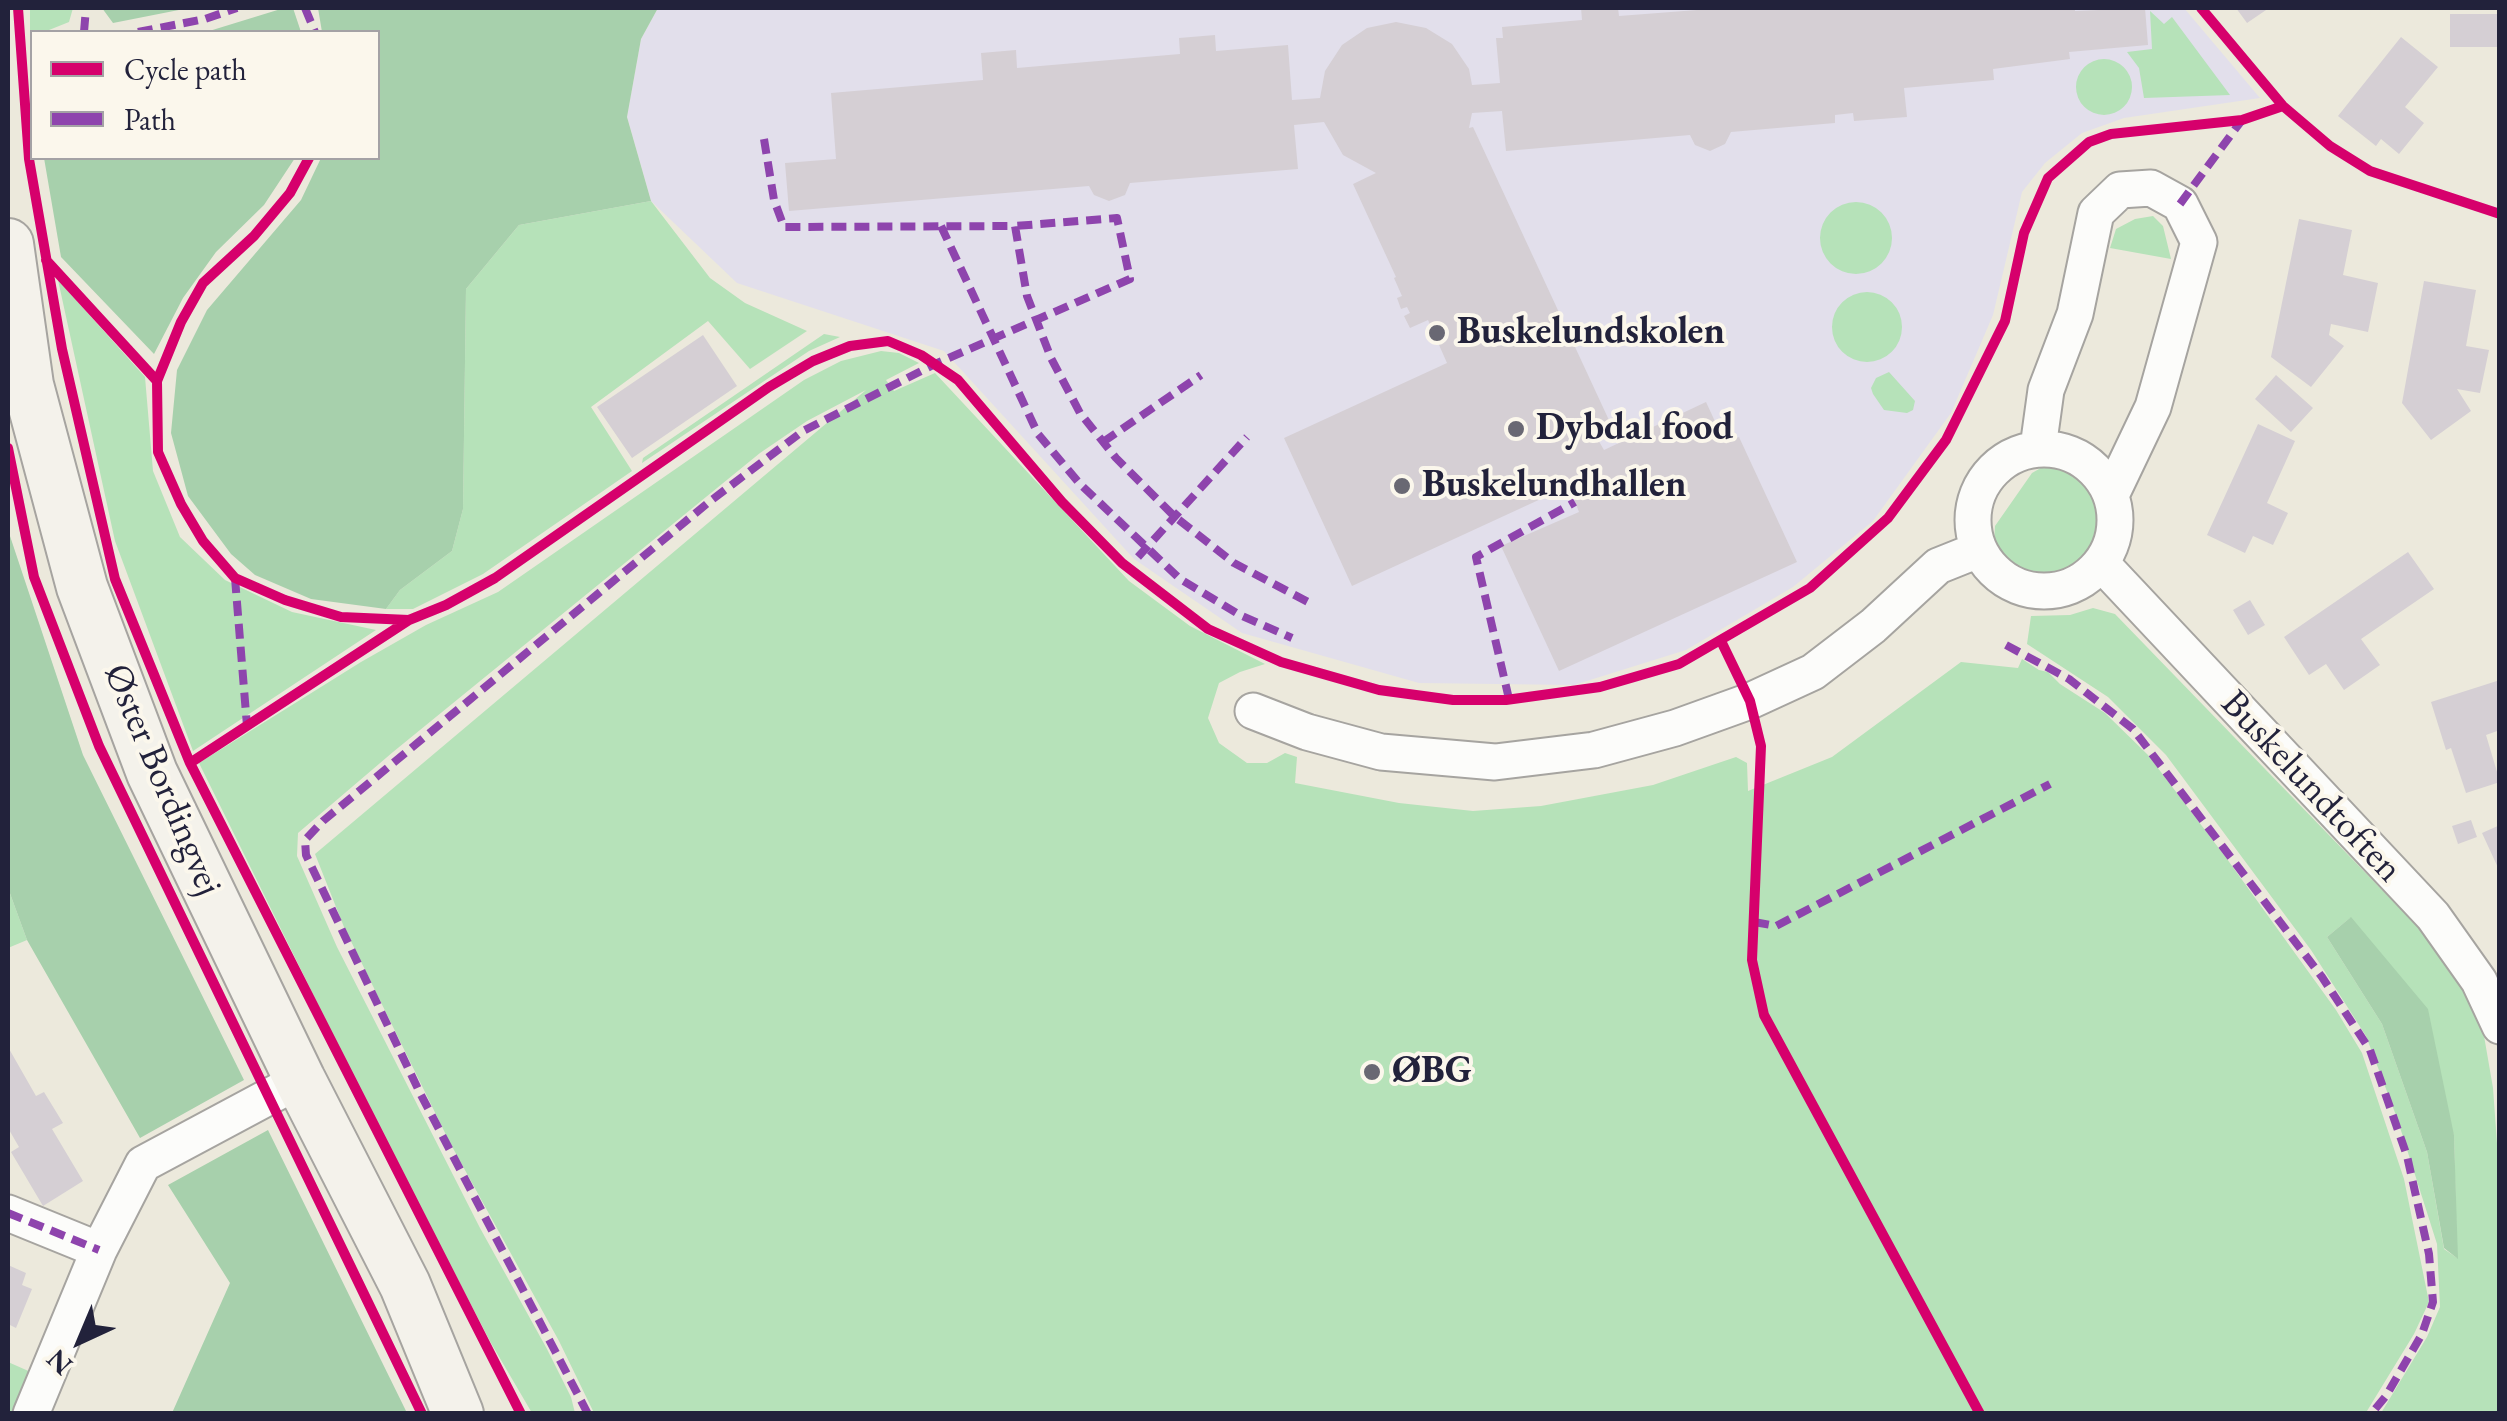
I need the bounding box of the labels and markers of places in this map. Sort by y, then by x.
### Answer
place label: Buskelundskolen [1457,310,1725,356]
marker: Buskelundskolen [1426,322,1448,344]
place label: Dybdal food [1536,406,1733,452]
marker: Dybdal food [1505,418,1527,440]
place label: Buskelundhallen [1422,463,1686,509]
marker: Buskelundhallen [1391,475,1413,497]
place label: ØBG [1392,1049,1472,1095]
marker: ØBG [1361,1061,1383,1083]

